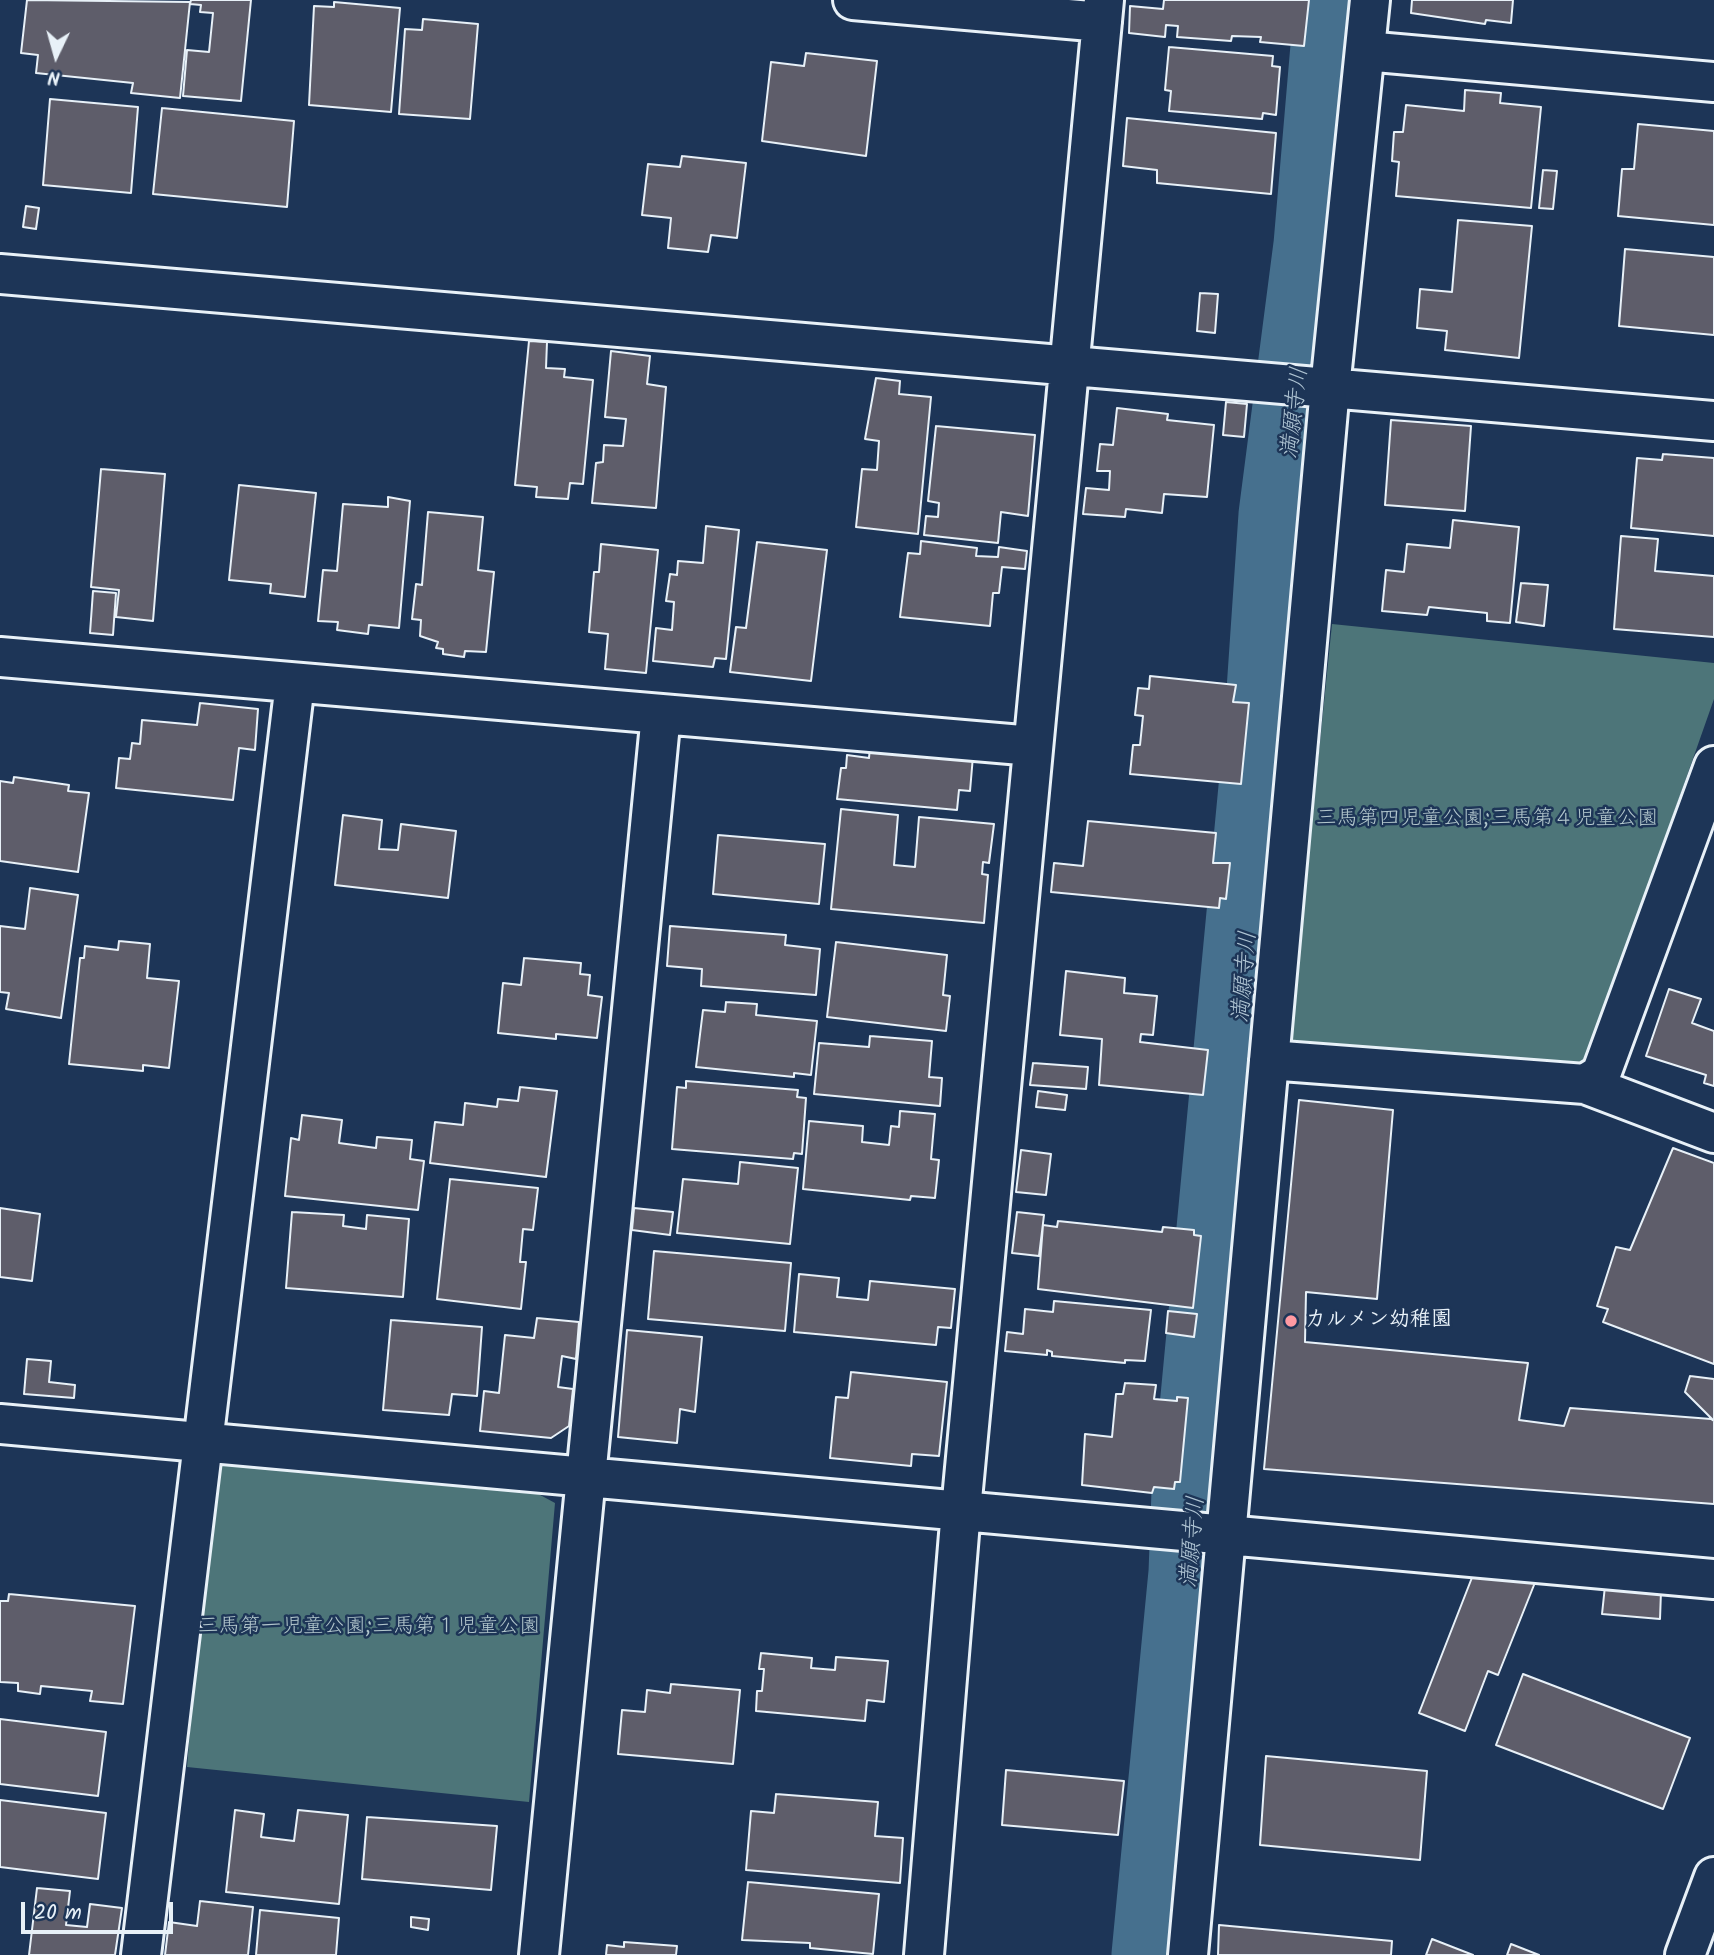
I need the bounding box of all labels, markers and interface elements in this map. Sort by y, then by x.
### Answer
north arrow [21,21,91,91]
text: N [47,61,61,92]
water label: 満願寺川 [1278,366,1316,460]
park label: 三馬第四児童公園;三馬第４児童公園 [1316,807,1658,833]
water label: 満願寺川 [1229,930,1265,1024]
place label: カルメン幼稚園 [1305,1308,1452,1334]
marker: カルメン幼稚園 [1283,1313,1299,1329]
water label: 満願寺川 [1177,1495,1213,1589]
park label: 三馬第一児童公園;三馬第１児童公園 [198,1615,540,1641]
scale bar [24,1888,177,1932]
text: 20 m [34,1897,82,1930]

